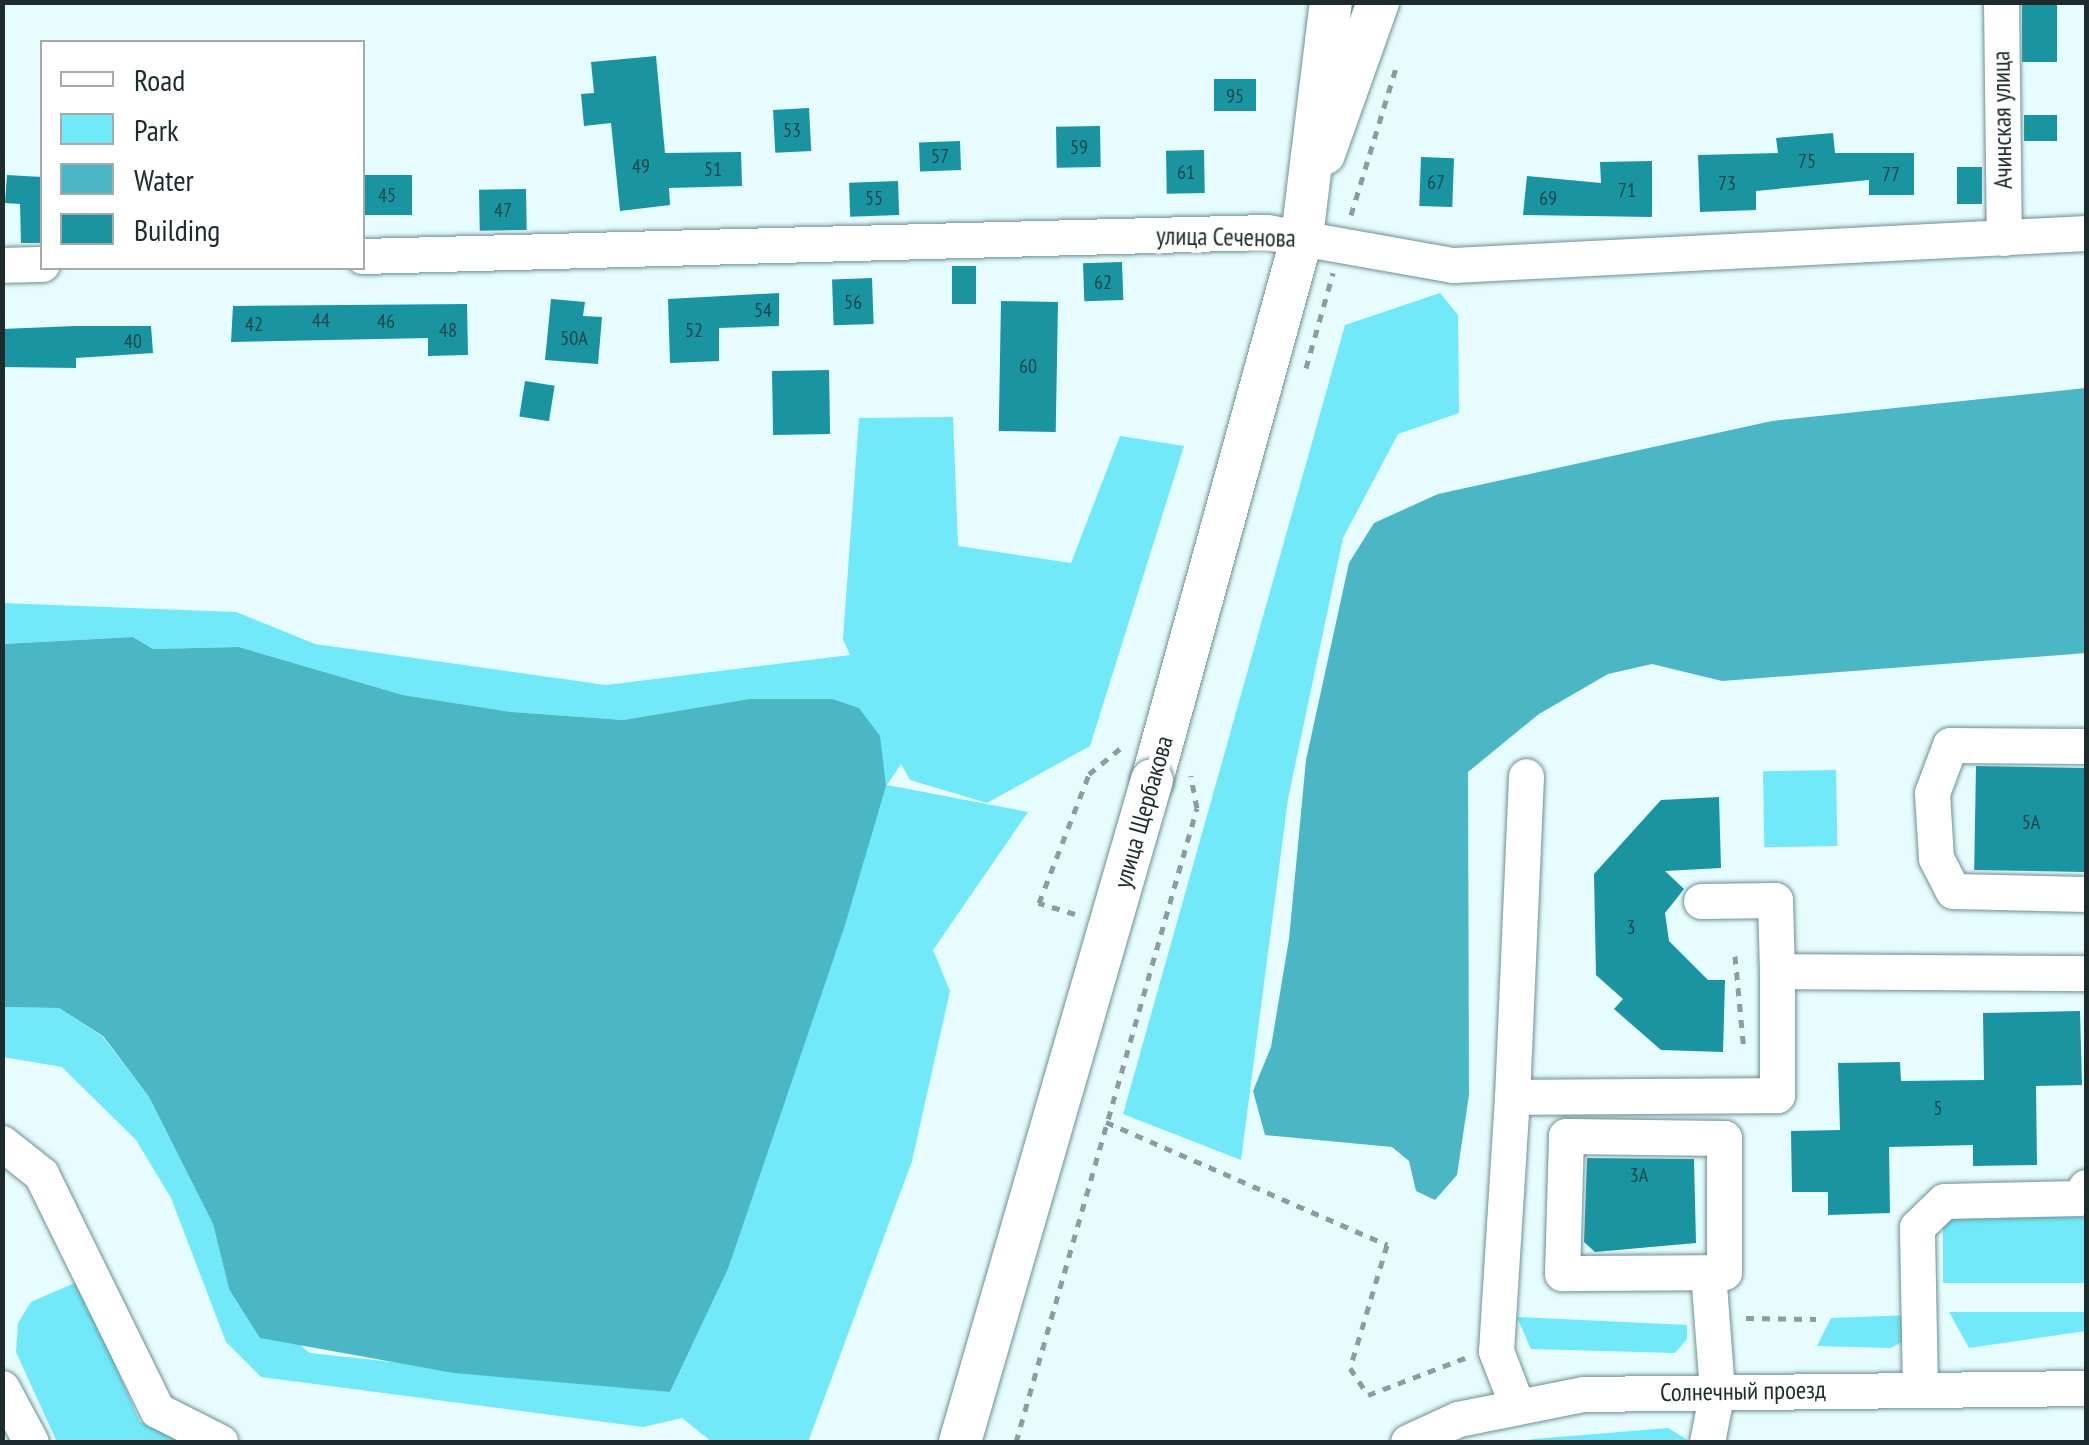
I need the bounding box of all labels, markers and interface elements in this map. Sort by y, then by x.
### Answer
legend [40,40,365,270]
street label: Ачинская улица [1986,51,2018,189]
text: Road [134,60,185,99]
house number: 95 [1226,84,1244,108]
text: Park [134,110,179,149]
house number: 53 [783,118,801,142]
house number: 59 [1070,135,1088,159]
house number: 57 [931,144,949,168]
house number: 75 [1798,149,1816,173]
house number: 49 [632,154,650,178]
house number: 51 [704,157,722,181]
text: Water [134,160,194,199]
house number: 61 [1177,160,1195,184]
house number: 77 [1882,162,1900,186]
house number: 67 [1427,170,1445,194]
house number: 73 [1718,171,1736,195]
house number: 71 [1618,178,1636,202]
house number: 45 [378,183,396,207]
house number: 55 [865,186,883,210]
house number: 69 [1539,186,1557,210]
house number: 47 [494,198,512,222]
text: Building [134,210,220,249]
street label: улица Сеченова [1156,221,1296,253]
house number: 62 [1094,270,1112,294]
house number: 56 [844,290,862,314]
house number: 54 [754,298,772,322]
house number: 44 [312,308,330,332]
house number: 46 [377,309,395,333]
house number: 42 [245,312,263,336]
house number: 48 [439,318,457,342]
house number: 52 [685,318,703,342]
house number: 50А [560,326,588,350]
house number: 40 [124,329,142,353]
house number: 60 [1019,354,1037,378]
street label: улица Щербакова [1107,732,1179,892]
house number: 5А [2022,810,2040,834]
house number: 3 [1627,915,1635,939]
house number: 5 [1934,1096,1942,1120]
house number: 3А [1630,1163,1648,1187]
street label: Солнечный проезд [1660,1375,1826,1407]

